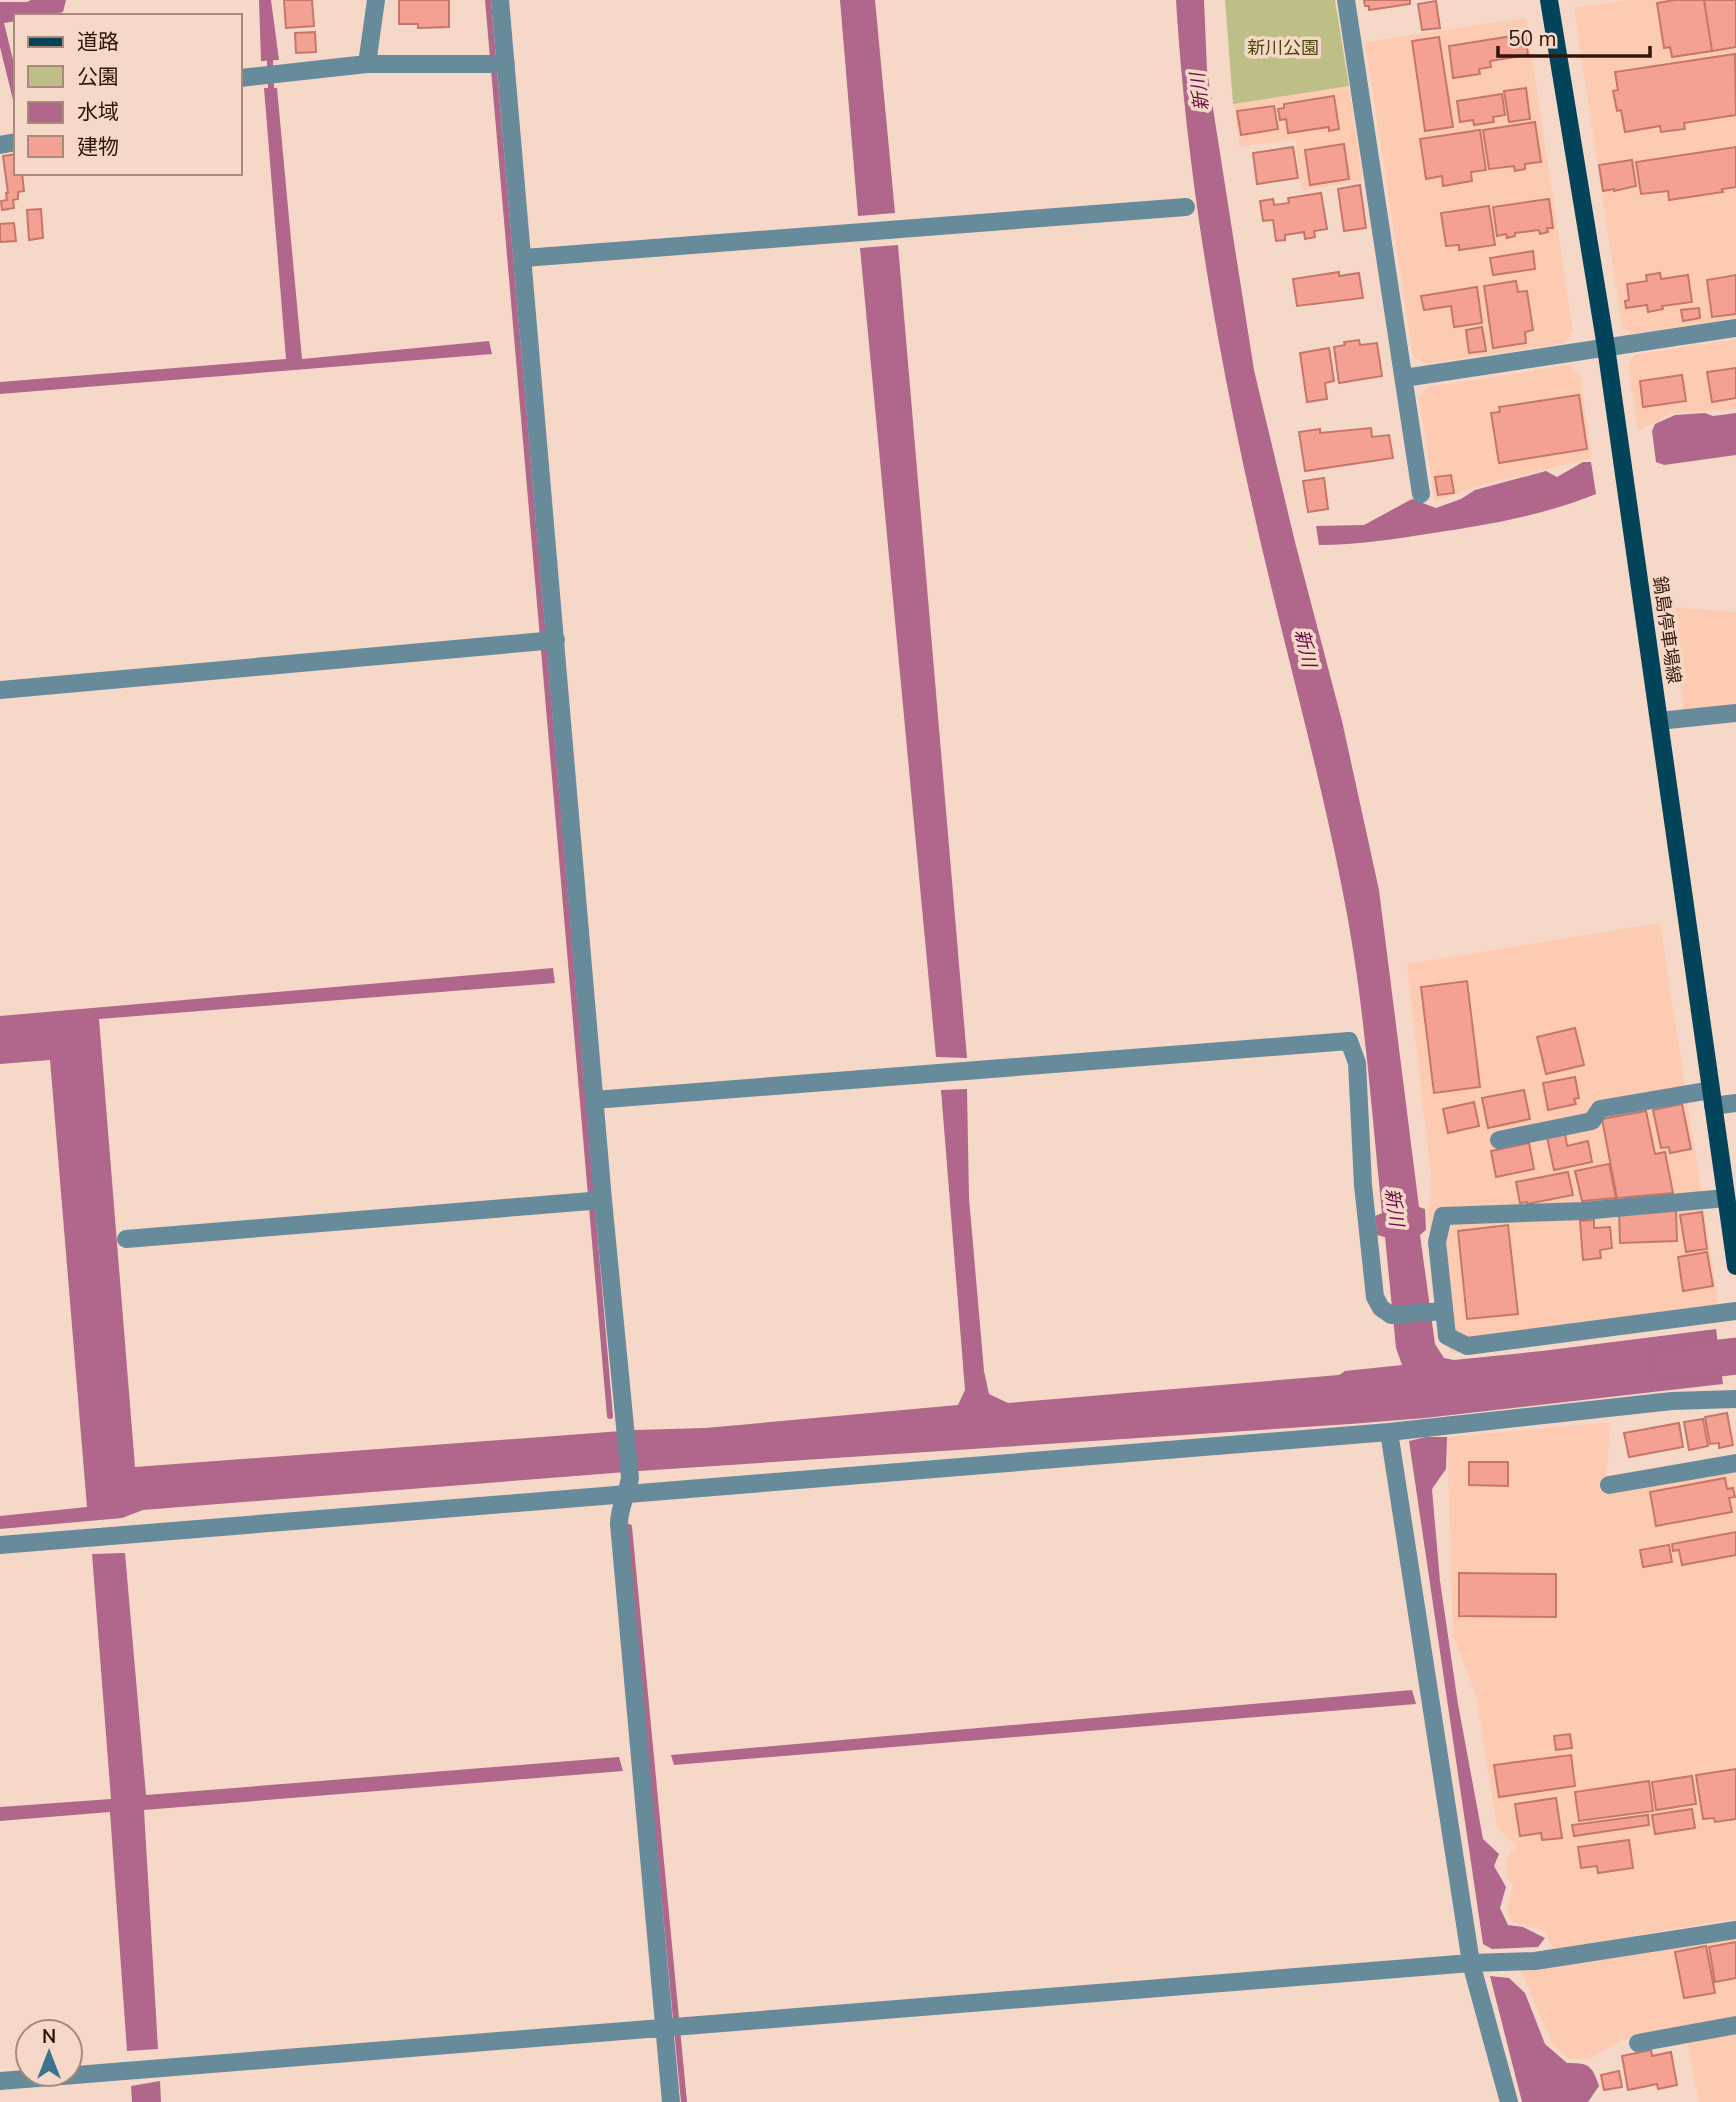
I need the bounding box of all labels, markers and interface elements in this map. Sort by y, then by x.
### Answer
legend [14,14,242,175]
scale bar [1498,14,1650,58]
text: 50 m [1508,25,1557,53]
text: 道路 [77,28,119,56]
park label: 新川公園 [1247,36,1319,60]
text: 公園 [77,63,119,91]
water label: 新川 [1185,69,1215,112]
text: 水域 [77,98,119,126]
text: 建物 [77,133,119,161]
street label: 鍋島停車場線 [1648,575,1686,685]
water label: 新川 [1288,627,1322,672]
water label: 新川 [1378,1187,1410,1230]
north arrow [14,2018,84,2088]
text: N [42,2024,56,2050]

